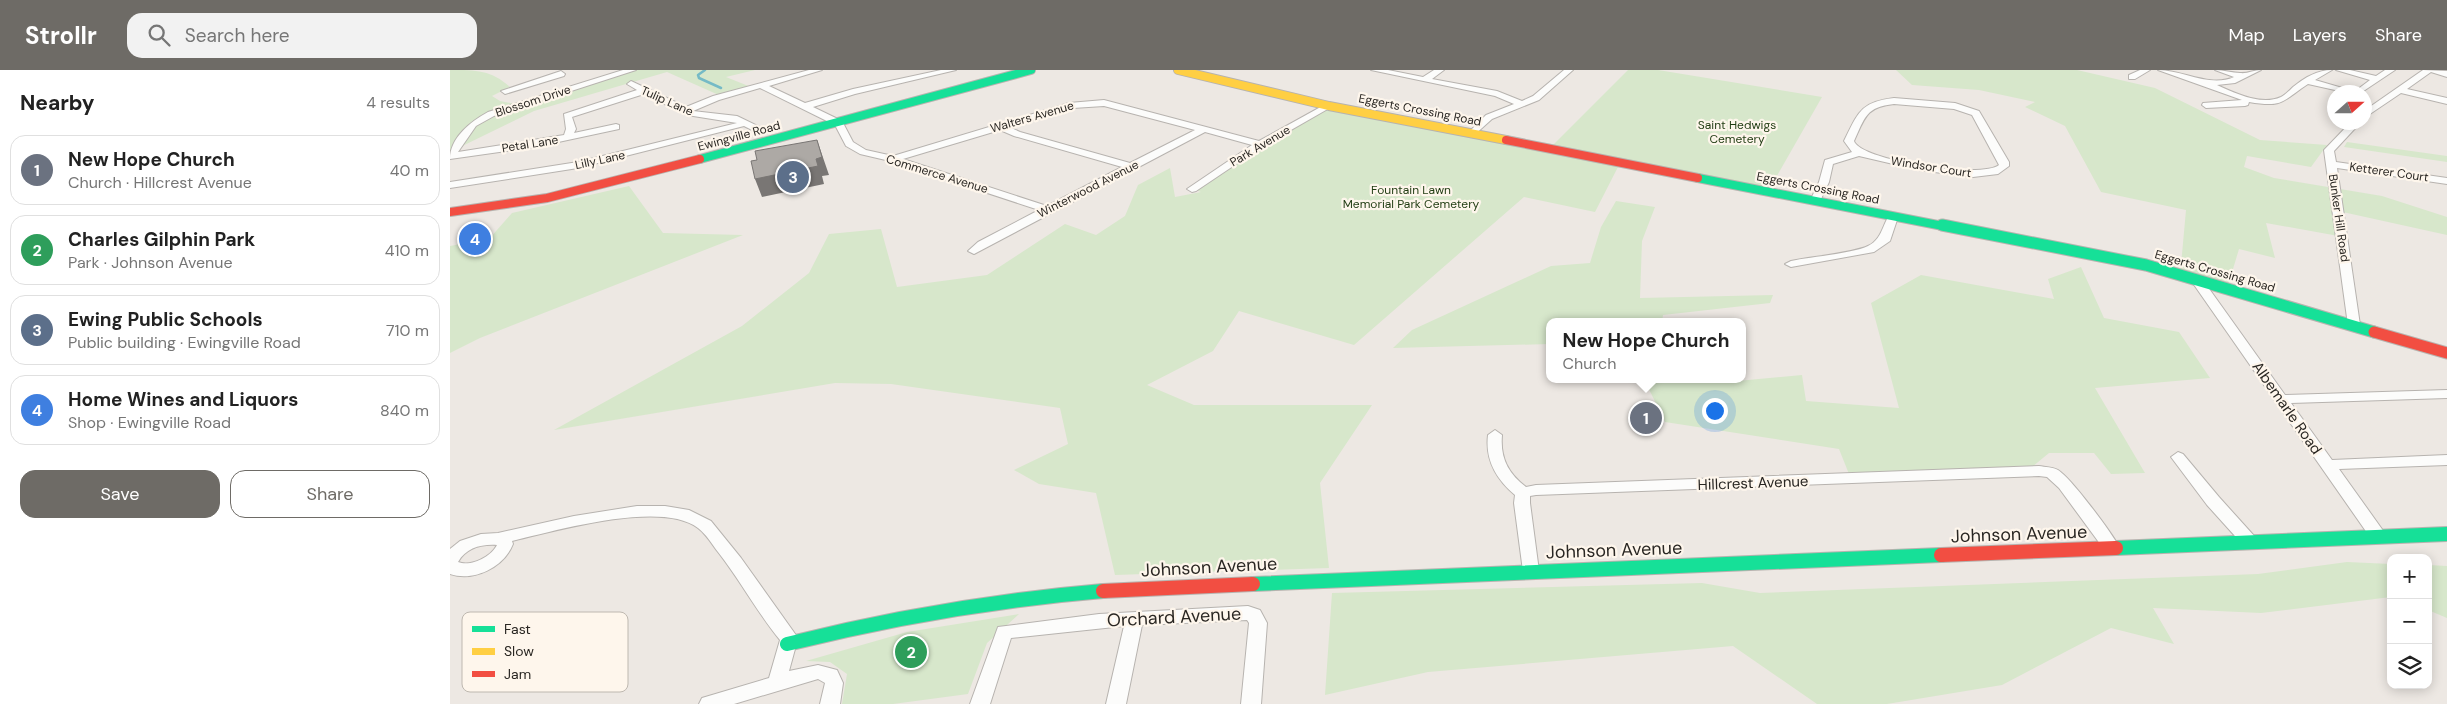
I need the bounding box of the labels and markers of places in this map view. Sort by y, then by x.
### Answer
pin: 3 [777,158,809,196]
pin: 4 [459,220,491,258]
pin: 1 [1630,399,1662,437]
pin: 2 [895,633,927,671]

